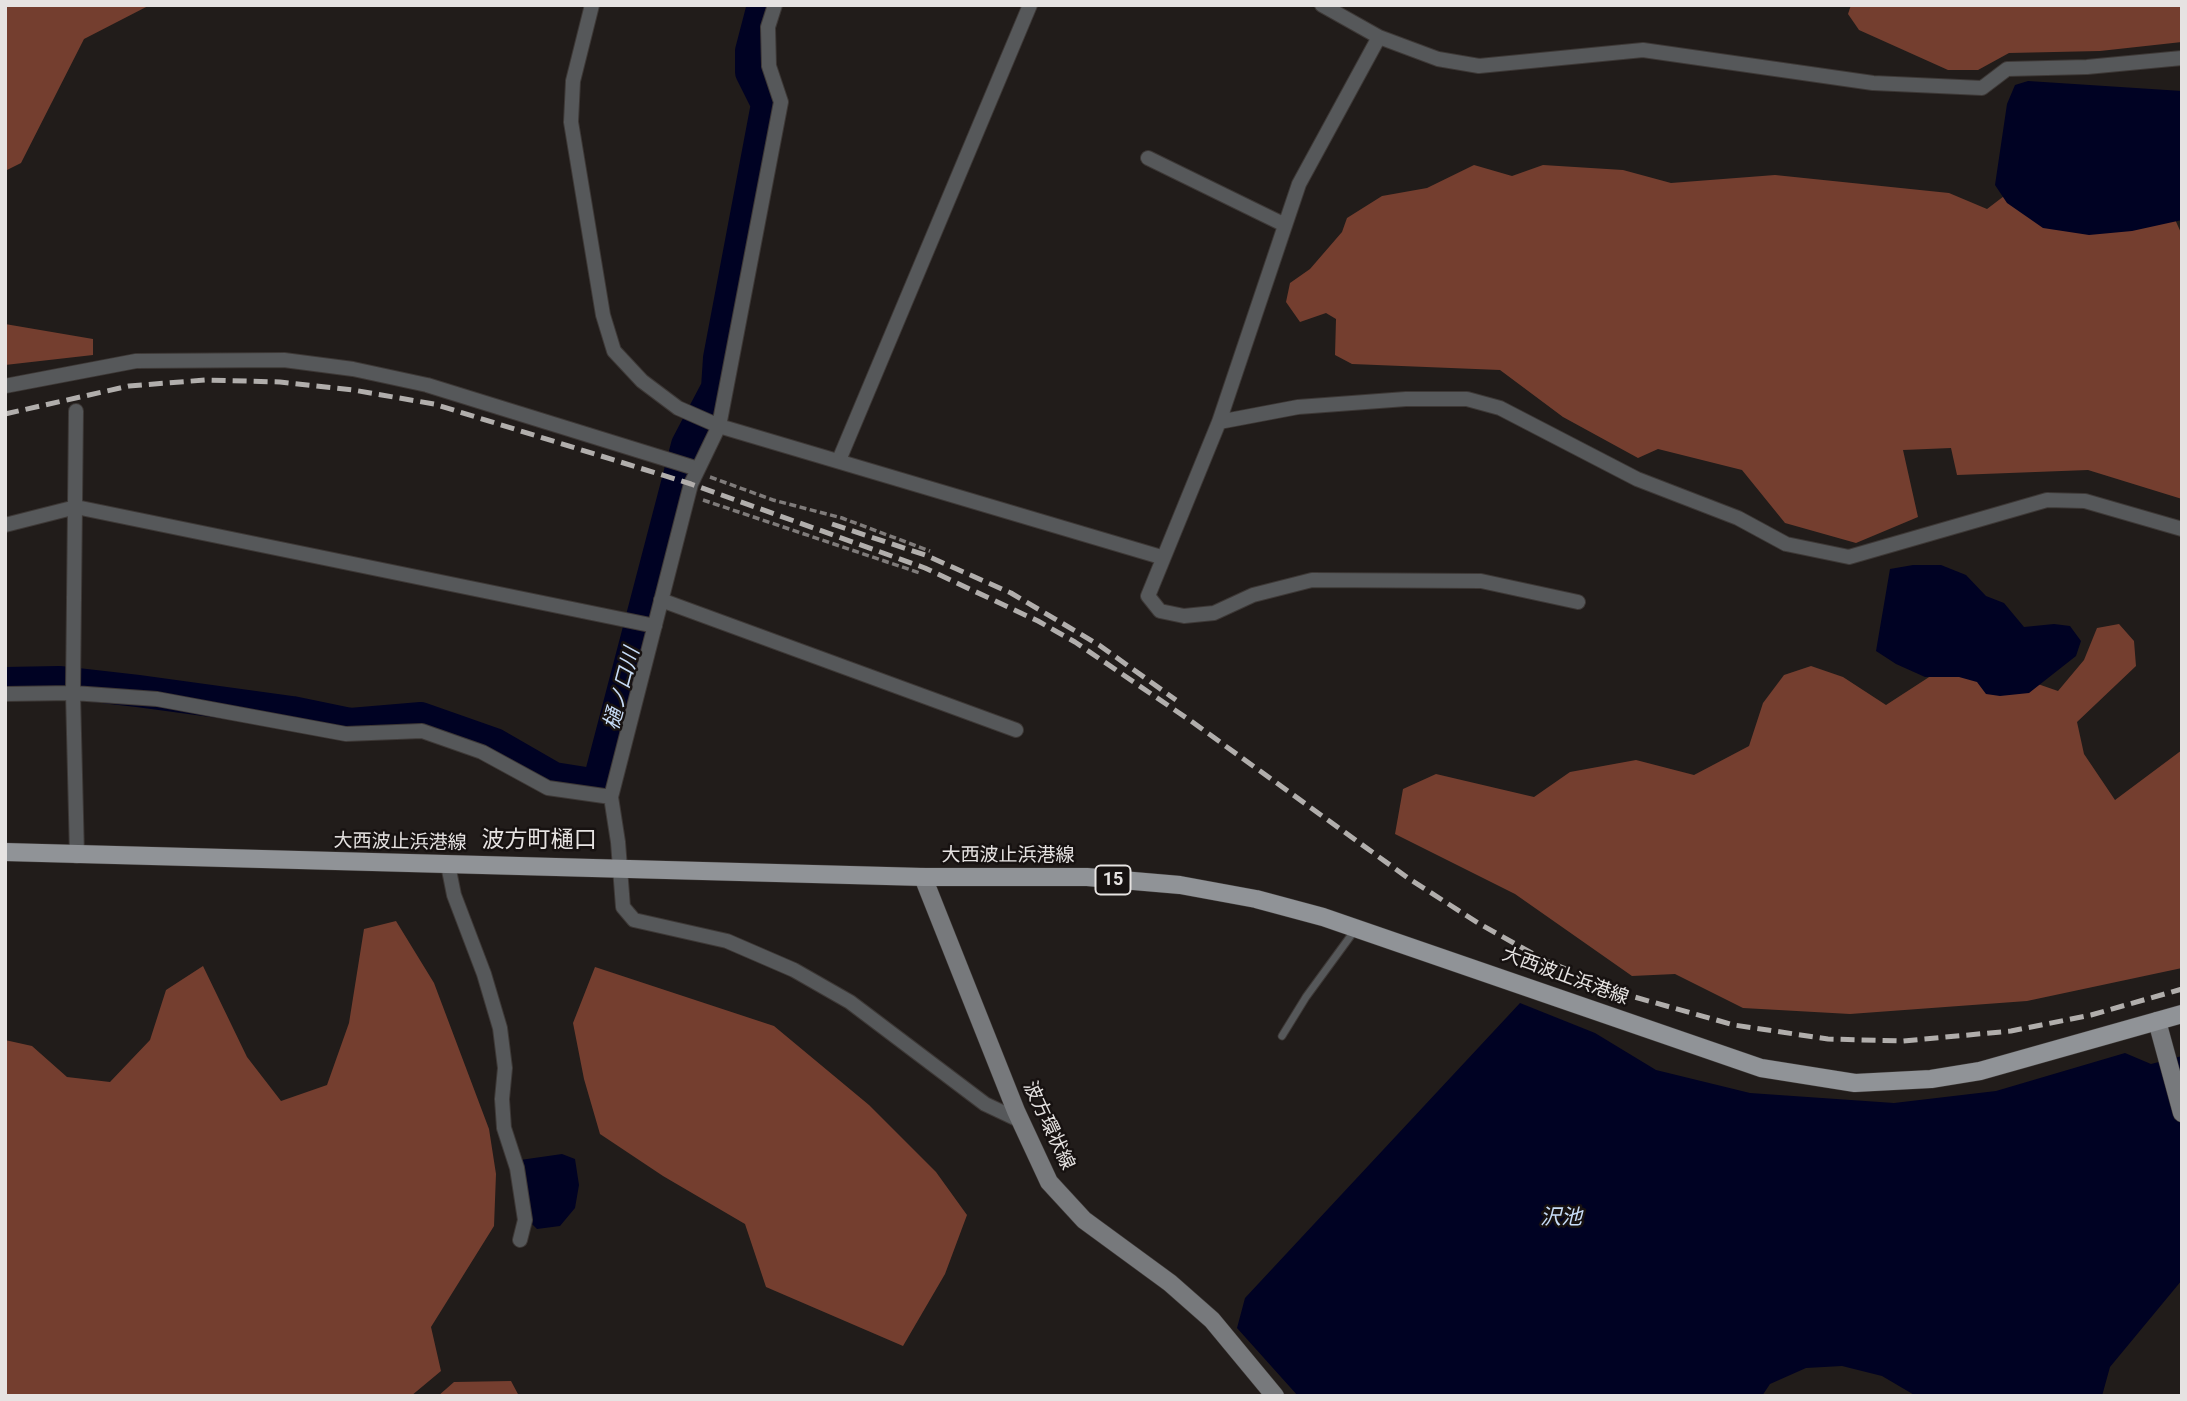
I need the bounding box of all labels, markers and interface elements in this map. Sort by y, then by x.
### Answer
water label: 樋ノ口川 [600,645,646,733]
district label: 波方町樋口 [482,827,596,855]
street label: 大西波止浜港線 [333,830,467,856]
street label: 大西波止浜港線 [942,845,1074,867]
road number: 15 [1096,866,1130,894]
street label: 大西波止浜港線 [1499,944,1631,1010]
street label: 波方環状線 [1018,1078,1078,1174]
water label: 沢池 [1540,1206,1582,1232]

